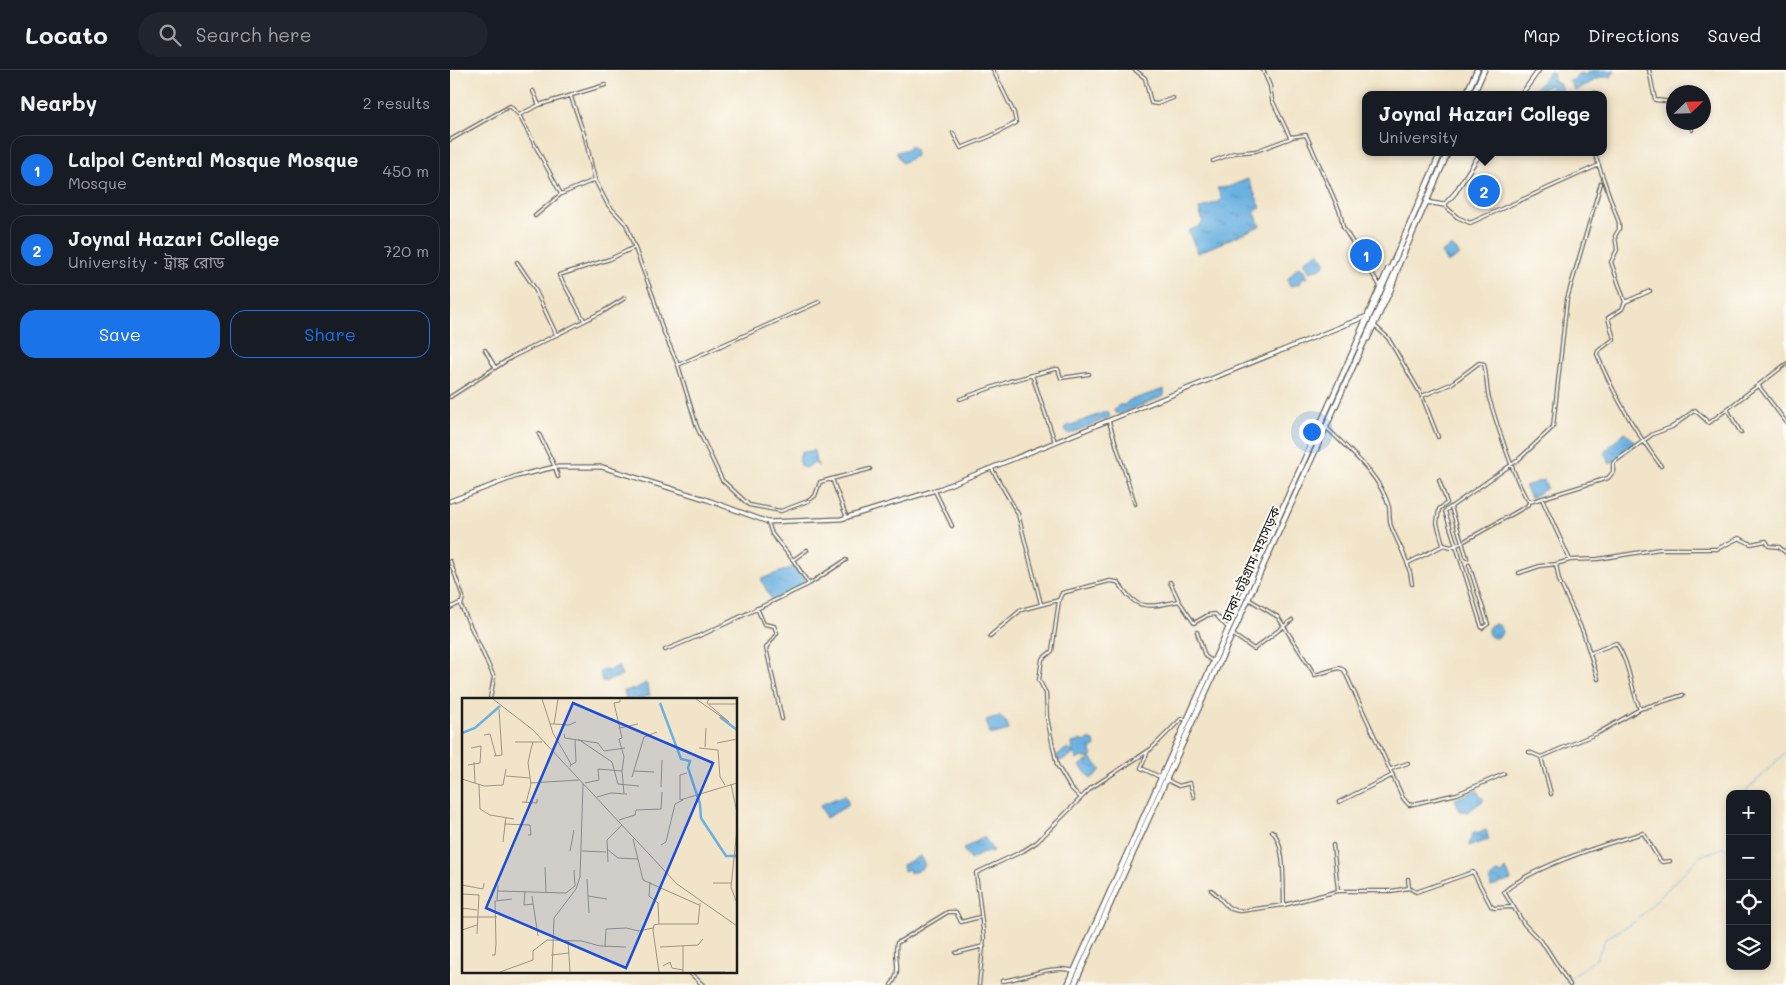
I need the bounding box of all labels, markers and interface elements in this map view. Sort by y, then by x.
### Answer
search box [138,12,488,57]
text: Locato [25,19,108,50]
icon: search [156,21,184,49]
text: Search here [196,22,311,47]
text: Map [1523,23,1560,47]
text: Directions [1588,23,1680,47]
text: Saved [1708,23,1761,47]
north arrow [1666,85,1711,130]
text: Nearby [20,89,97,116]
popup [1362,91,1607,156]
text: 2 results [363,92,430,113]
text: Joynal Hazari College [1379,101,1590,126]
text: University [1379,126,1458,147]
text: Lalpol Central Mosque Mosque [68,147,358,172]
text: 1 [33,160,41,181]
text: 450 m [383,160,429,181]
text: Mosque [68,172,127,193]
pin: 2 [1468,172,1500,210]
text: Joynal Hazari College [68,226,279,251]
pin: 1 [1350,236,1382,274]
text: 2 [33,240,41,261]
text: 720 m [383,240,429,261]
text: University · ট্রাঙ্ক রোড [68,251,224,272]
button: Save [20,310,220,358]
button: Share [230,310,430,358]
your location [1299,419,1325,445]
street label: ঢাকা-চট্টগ্রাম মহাসড়ক [1216,503,1285,625]
inset map [462,698,738,972]
map controls [1726,790,1771,970]
button: + [1726,790,1771,835]
button: − [1726,835,1771,880]
button: locate [1726,880,1771,925]
button: layers [1726,925,1771,970]

